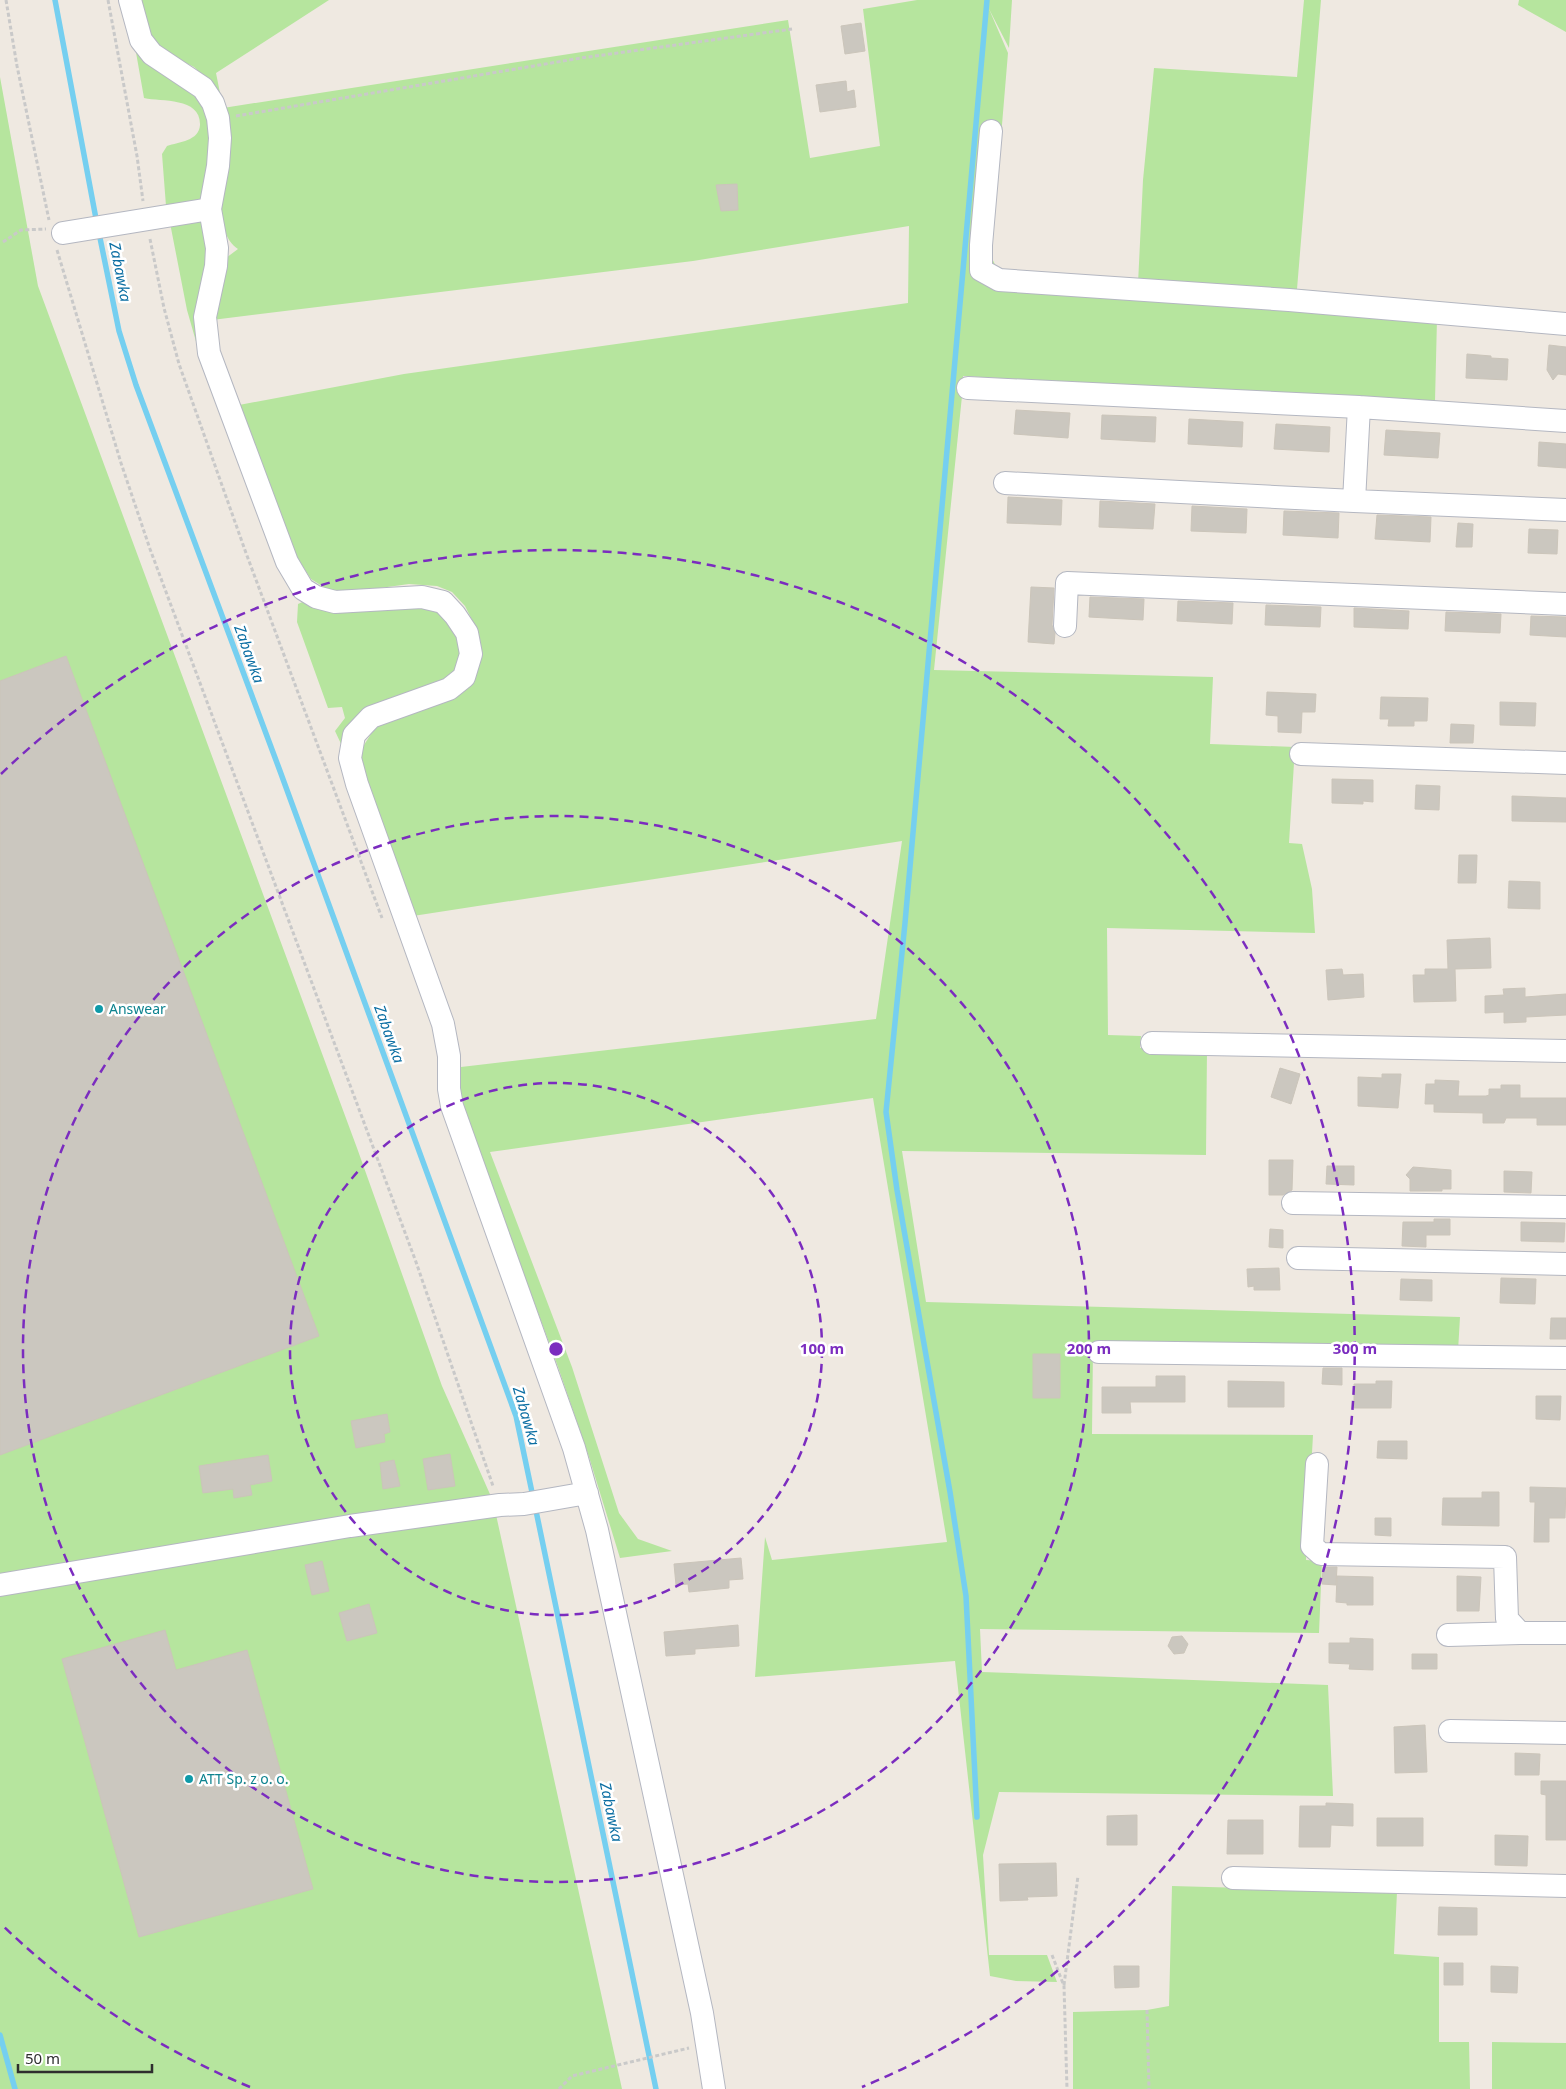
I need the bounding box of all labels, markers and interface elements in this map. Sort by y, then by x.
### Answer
water label: Zabawka [105,239,137,304]
water label: Zabawka [230,621,270,686]
place label: Answear [109,999,166,1018]
water label: Zabawka [370,1001,410,1066]
marker: Answear [93,1003,105,1015]
text: 100 m [800,1338,844,1358]
text: 200 m [1067,1338,1111,1358]
text: 300 m [1333,1338,1377,1358]
centre of rings [547,1340,565,1358]
water label: Zabawka [509,1383,545,1448]
place label: ATT Sp. z o. o. [199,1769,288,1788]
marker: ATT Sp. z o. o. [183,1773,195,1785]
water label: Zabawka [596,1779,628,1844]
scale bar [18,2042,151,2074]
text: 50 m [25,2048,60,2068]

